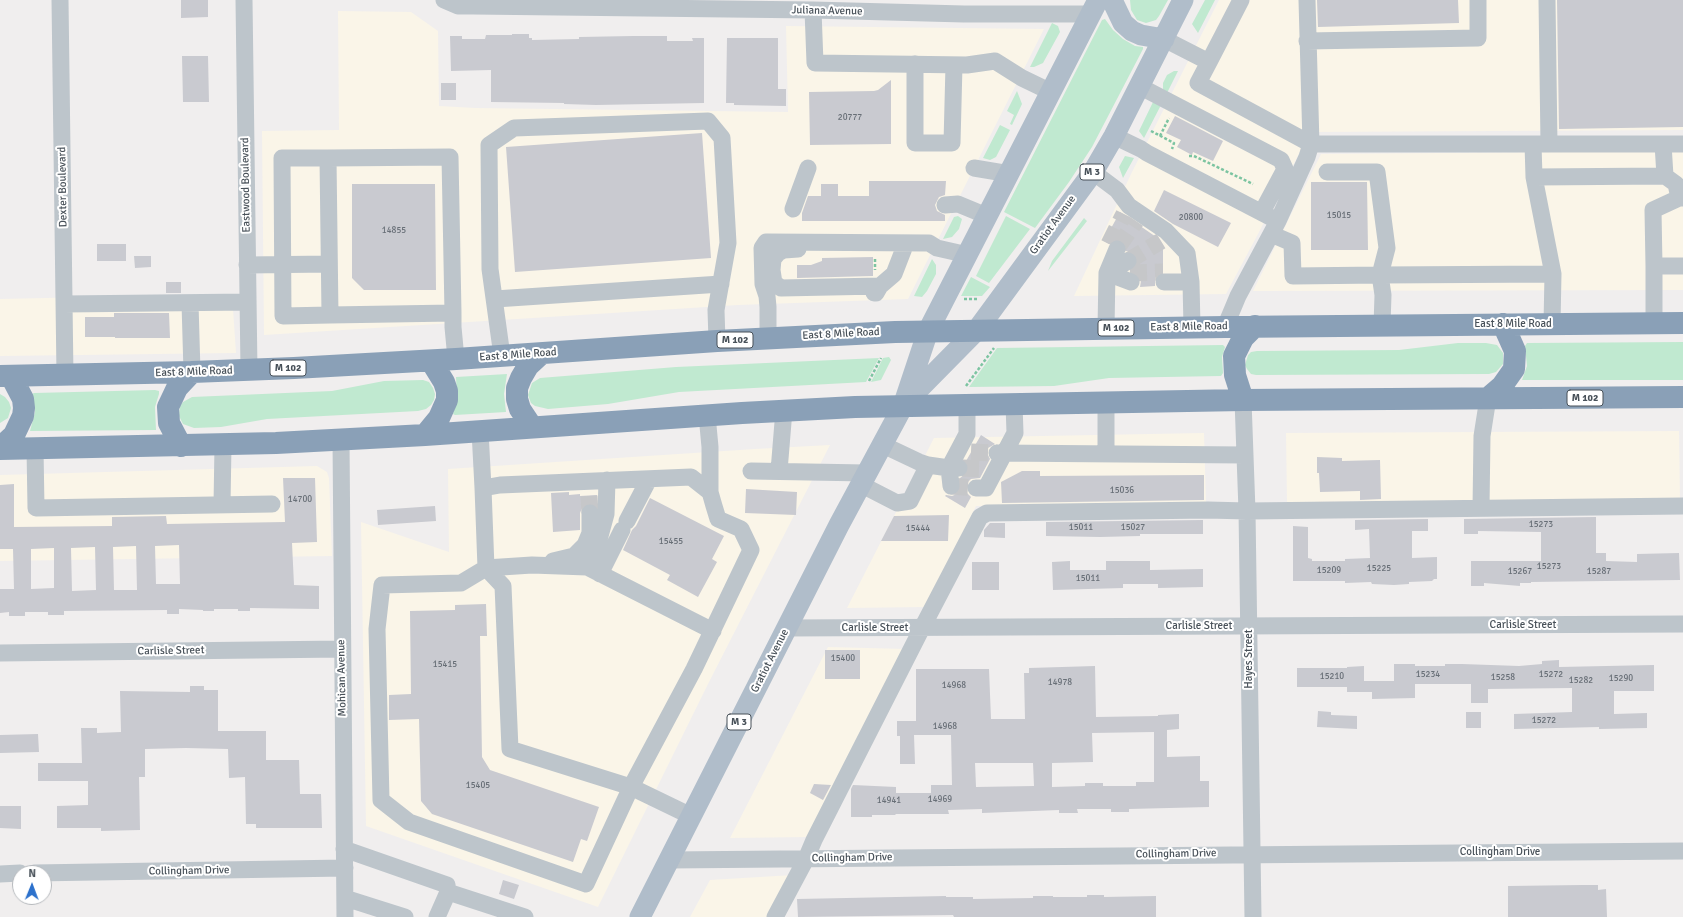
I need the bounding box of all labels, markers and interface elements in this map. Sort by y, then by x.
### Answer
street label: Juliana Avenue [791,4,863,18]
house number: 20777 [838,113,862,123]
street label: Eastwood Boulevard [239,137,253,233]
street label: Dexter Boulevard [56,147,70,227]
road number: M 3 [1080,164,1104,180]
street label: Gratiot Avenue [1027,193,1079,257]
house number: 15015 [1327,211,1351,221]
house number: 20800 [1179,213,1203,223]
house number: 14855 [382,226,406,236]
street label: East 8 Mile Road [1474,317,1552,331]
road number: M 102 [1098,320,1134,336]
street label: East 8 Mile Road [1150,320,1228,334]
street label: East 8 Mile Road [802,325,880,343]
road number: M 102 [717,332,753,348]
street label: East 8 Mile Road [479,346,557,364]
road number: M 102 [270,360,306,376]
street label: East 8 Mile Road [155,364,233,380]
road number: M 102 [1567,390,1603,406]
house number: 15036 [1110,486,1134,496]
house number: 14700 [288,495,312,505]
house number: 15273 [1529,520,1553,530]
house number: 15011 [1069,523,1093,533]
house number: 15027 [1121,523,1145,533]
house number: 15444 [906,524,930,534]
house number: 15455 [659,537,683,547]
house number: 15273 [1537,562,1561,572]
house number: 15225 [1367,564,1391,574]
house number: 15209 [1317,566,1341,576]
house number: 15267 [1508,567,1532,577]
house number: 15287 [1587,567,1611,577]
house number: 15011 [1076,574,1100,584]
street label: Carlisle Street [1490,618,1556,632]
street label: Carlisle Street [1166,619,1232,633]
street label: Carlisle Street [842,621,908,635]
street label: Gratiot Avenue [748,627,792,695]
street label: Hayes Street [1242,629,1256,689]
street label: Mohican Avenue [335,639,349,717]
street label: Carlisle Street [137,644,205,658]
house number: 15400 [831,654,855,664]
house number: 15415 [433,660,457,670]
house number: 15234 [1416,670,1440,680]
house number: 15272 [1539,670,1563,680]
house number: 15210 [1320,672,1344,682]
house number: 15258 [1491,673,1515,683]
house number: 15290 [1609,674,1633,684]
house number: 15282 [1569,676,1593,686]
house number: 14978 [1048,678,1072,688]
house number: 14968 [942,681,966,691]
road number: M 3 [727,714,751,730]
house number: 15272 [1532,716,1556,726]
house number: 14968 [933,722,957,732]
house number: 15405 [466,781,490,791]
house number: 14969 [928,795,952,805]
house number: 14941 [877,796,901,806]
street label: Collingham Drive [1460,845,1540,859]
street label: Collingham Drive [1136,847,1216,861]
street label: Collingham Drive [812,851,892,865]
street label: Collingham Drive [149,864,229,878]
north arrow [12,865,52,905]
text: N [28,867,36,880]

